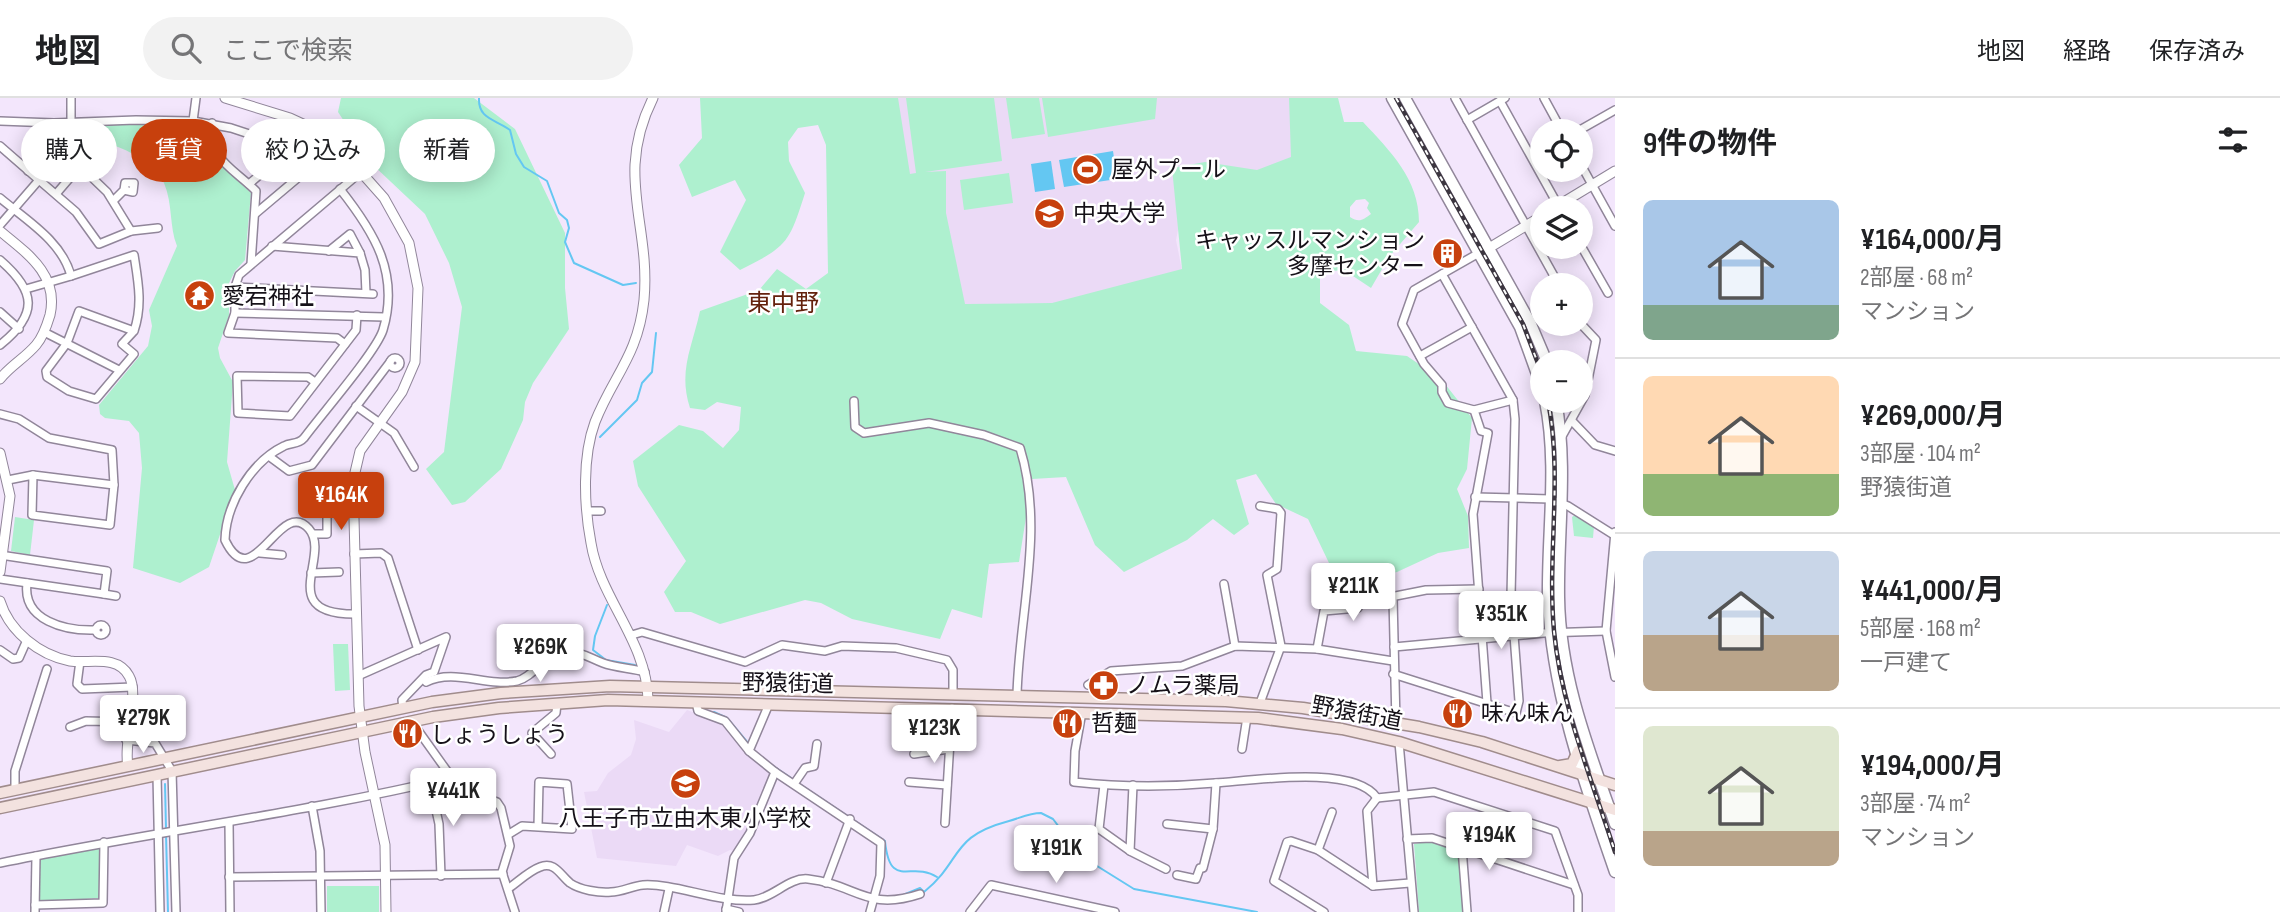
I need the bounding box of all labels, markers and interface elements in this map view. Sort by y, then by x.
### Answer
search box [143,17,633,80]
icon: search [167,29,205,67]
text: 地図 [35,32,101,72]
text: ここで検索 [223,36,353,67]
text: 地図 [1977,37,2025,66]
text: 経路 [2063,37,2111,66]
text: 保存済み [2149,37,2245,66]
chip: 購入 [21,119,117,182]
chip: 賃貸 [131,119,227,182]
chip: 絞り込み [241,119,385,182]
chip: 新着 [399,119,495,182]
map controls [1530,119,1593,413]
button: locate [1530,119,1593,182]
icon: filters [2214,121,2252,159]
text: 9件の物件 [1643,126,1777,162]
sports icon: 屋外プール [1071,152,1105,186]
place label: 屋外プール [1111,156,1226,184]
school or university icon: 中央大学 [1033,196,1067,230]
button: layers [1530,196,1593,259]
place label: 中央大学 [1073,200,1165,228]
text: ¥164,000/月 [1860,222,2005,258]
place label: キャッスルマンション 多摩センター [1195,227,1425,281]
icon: home [1699,228,1783,312]
building icon: キャッスルマンション 多摩センター [1431,236,1465,270]
text: 2部屋 · 68 m² [1860,264,1973,292]
button: + [1530,273,1593,336]
temple icon: 愛宕神社 [182,279,216,313]
place label: 愛宕神社 [222,283,314,311]
district label: 東中野 [747,289,819,318]
text: マンション [1860,298,1975,326]
button: − [1530,350,1593,413]
text: ¥269,000/月 [1860,398,2006,434]
icon: home [1699,404,1783,488]
text: 3部屋 · 104 m² [1860,440,1981,468]
pin: ¥164K [292,472,390,532]
text: 野猿街道 [1860,474,1952,502]
text: ¥164K [314,481,368,509]
pin: ¥211K [1304,564,1402,623]
text: ¥211K [1327,572,1379,600]
text: ¥441,000/月 [1860,573,2005,609]
icon: home [1699,579,1783,663]
pin: ¥351K [1452,592,1550,651]
text: ¥351K [1475,600,1527,628]
text: 5部屋 · 168 m² [1860,615,1981,643]
pin: ¥269K [491,624,589,684]
text: ¥269K [513,633,567,661]
text: 一戸建て [1860,649,1952,677]
pharmacy icon: ノムラ薬局 [1086,668,1120,702]
street label: 野猿街道 [742,669,834,699]
place label: ノムラ薬局 [1126,672,1240,700]
street label: 野猿街道 [1309,691,1405,737]
pin: ¥279K [94,696,192,755]
restaurant icon: 味ん味ん [1441,696,1475,730]
place label: 味ん味ん [1481,700,1573,728]
text: ¥279K [116,704,170,732]
pin: ¥123K [885,706,983,765]
restaurant icon: 哲麺 [1051,706,1085,740]
place label: 哲麺 [1091,710,1137,738]
text: ¥123K [908,714,960,742]
restaurant icon: しょうしょう [390,717,424,751]
place label: しょうしょう [430,721,568,749]
text: ¥194,000/月 [1860,748,2005,784]
icon: home [1699,754,1783,838]
school or university icon: 八王子市立由木東小学校 [668,767,702,801]
pin: ¥441K [404,768,502,828]
text: ¥441K [426,777,480,805]
text: 3部屋 · 74 m² [1860,790,1971,818]
place label: 八王子市立由木東小学校 [559,805,812,833]
pin: ¥194K [1440,812,1538,872]
text: ¥194K [1462,821,1516,849]
text: マンション [1860,824,1975,852]
pin: ¥191K [1007,826,1105,885]
text: ¥191K [1030,834,1082,862]

